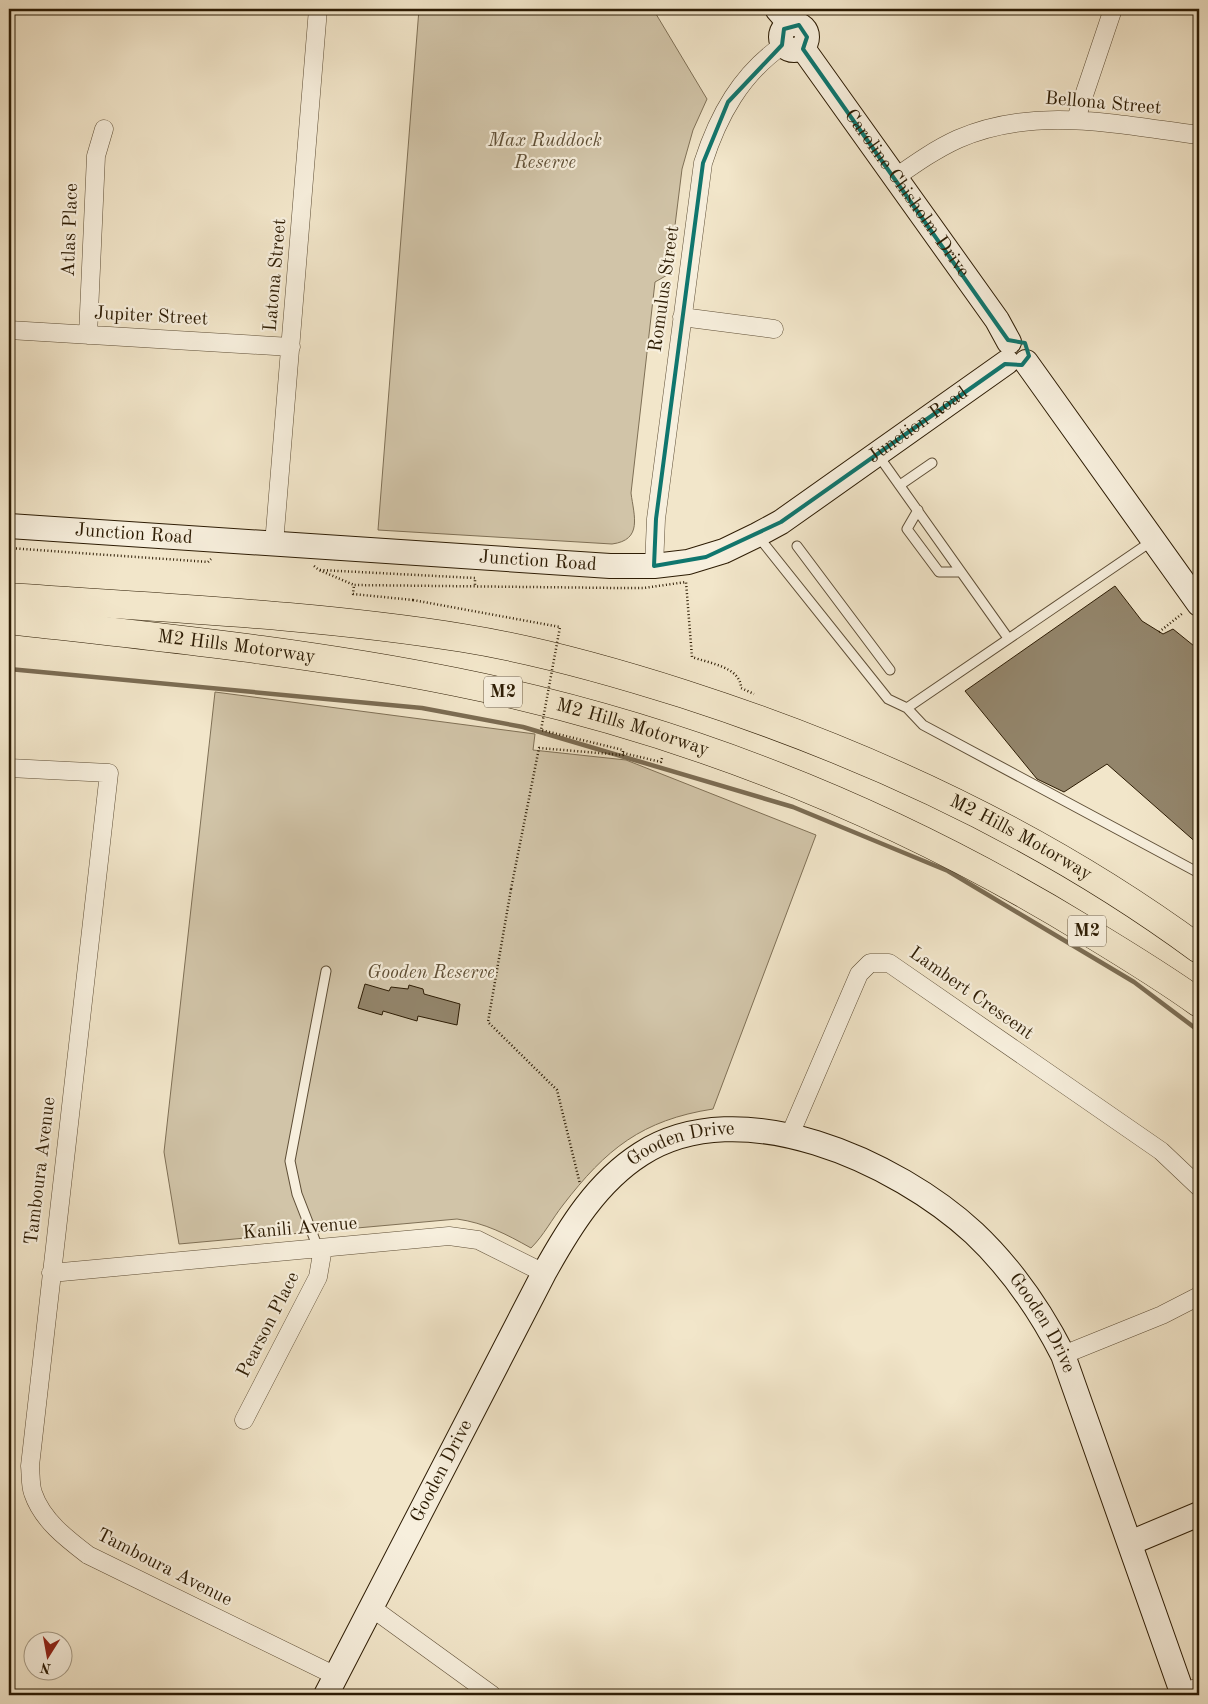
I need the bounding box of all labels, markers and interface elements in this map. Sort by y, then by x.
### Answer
street label: Bellona Street [1044,89,1162,119]
street label: Caroline Chisholm Drive [840,106,973,281]
park label: Max Ruddock Reserve [487,132,602,173]
street label: Atlas Place [60,183,82,277]
street label: Latona Street [262,218,290,332]
street label: Romulus Street [647,225,683,353]
street label: Jupiter Street [93,305,209,329]
street label: Junction Road [864,383,972,467]
street label: Junction Road [74,521,193,548]
street label: Junction Road [478,548,597,575]
street label: M2 Hills Motorway [156,627,317,667]
road number: M2 [484,676,522,708]
street label: M2 Hills Motorway [554,696,712,760]
street label: M2 Hills Motorway [947,792,1095,884]
road number: M2 [1068,916,1106,946]
street label: Lambert Crescent [905,944,1037,1044]
park label: Gooden Reserve [367,964,495,983]
street label: Tamboura Avenue [22,1096,60,1246]
street label: Gooden Drive [624,1120,735,1170]
street label: Kanili Avenue [242,1215,358,1243]
street label: Pearson Place [234,1269,304,1381]
street label: Gooden Drive [1005,1270,1078,1375]
street label: Gooden Drive [407,1417,476,1525]
street label: Tamboura Avenue [93,1526,235,1610]
north arrow [22,1632,72,1682]
text: N [39,1660,52,1676]

